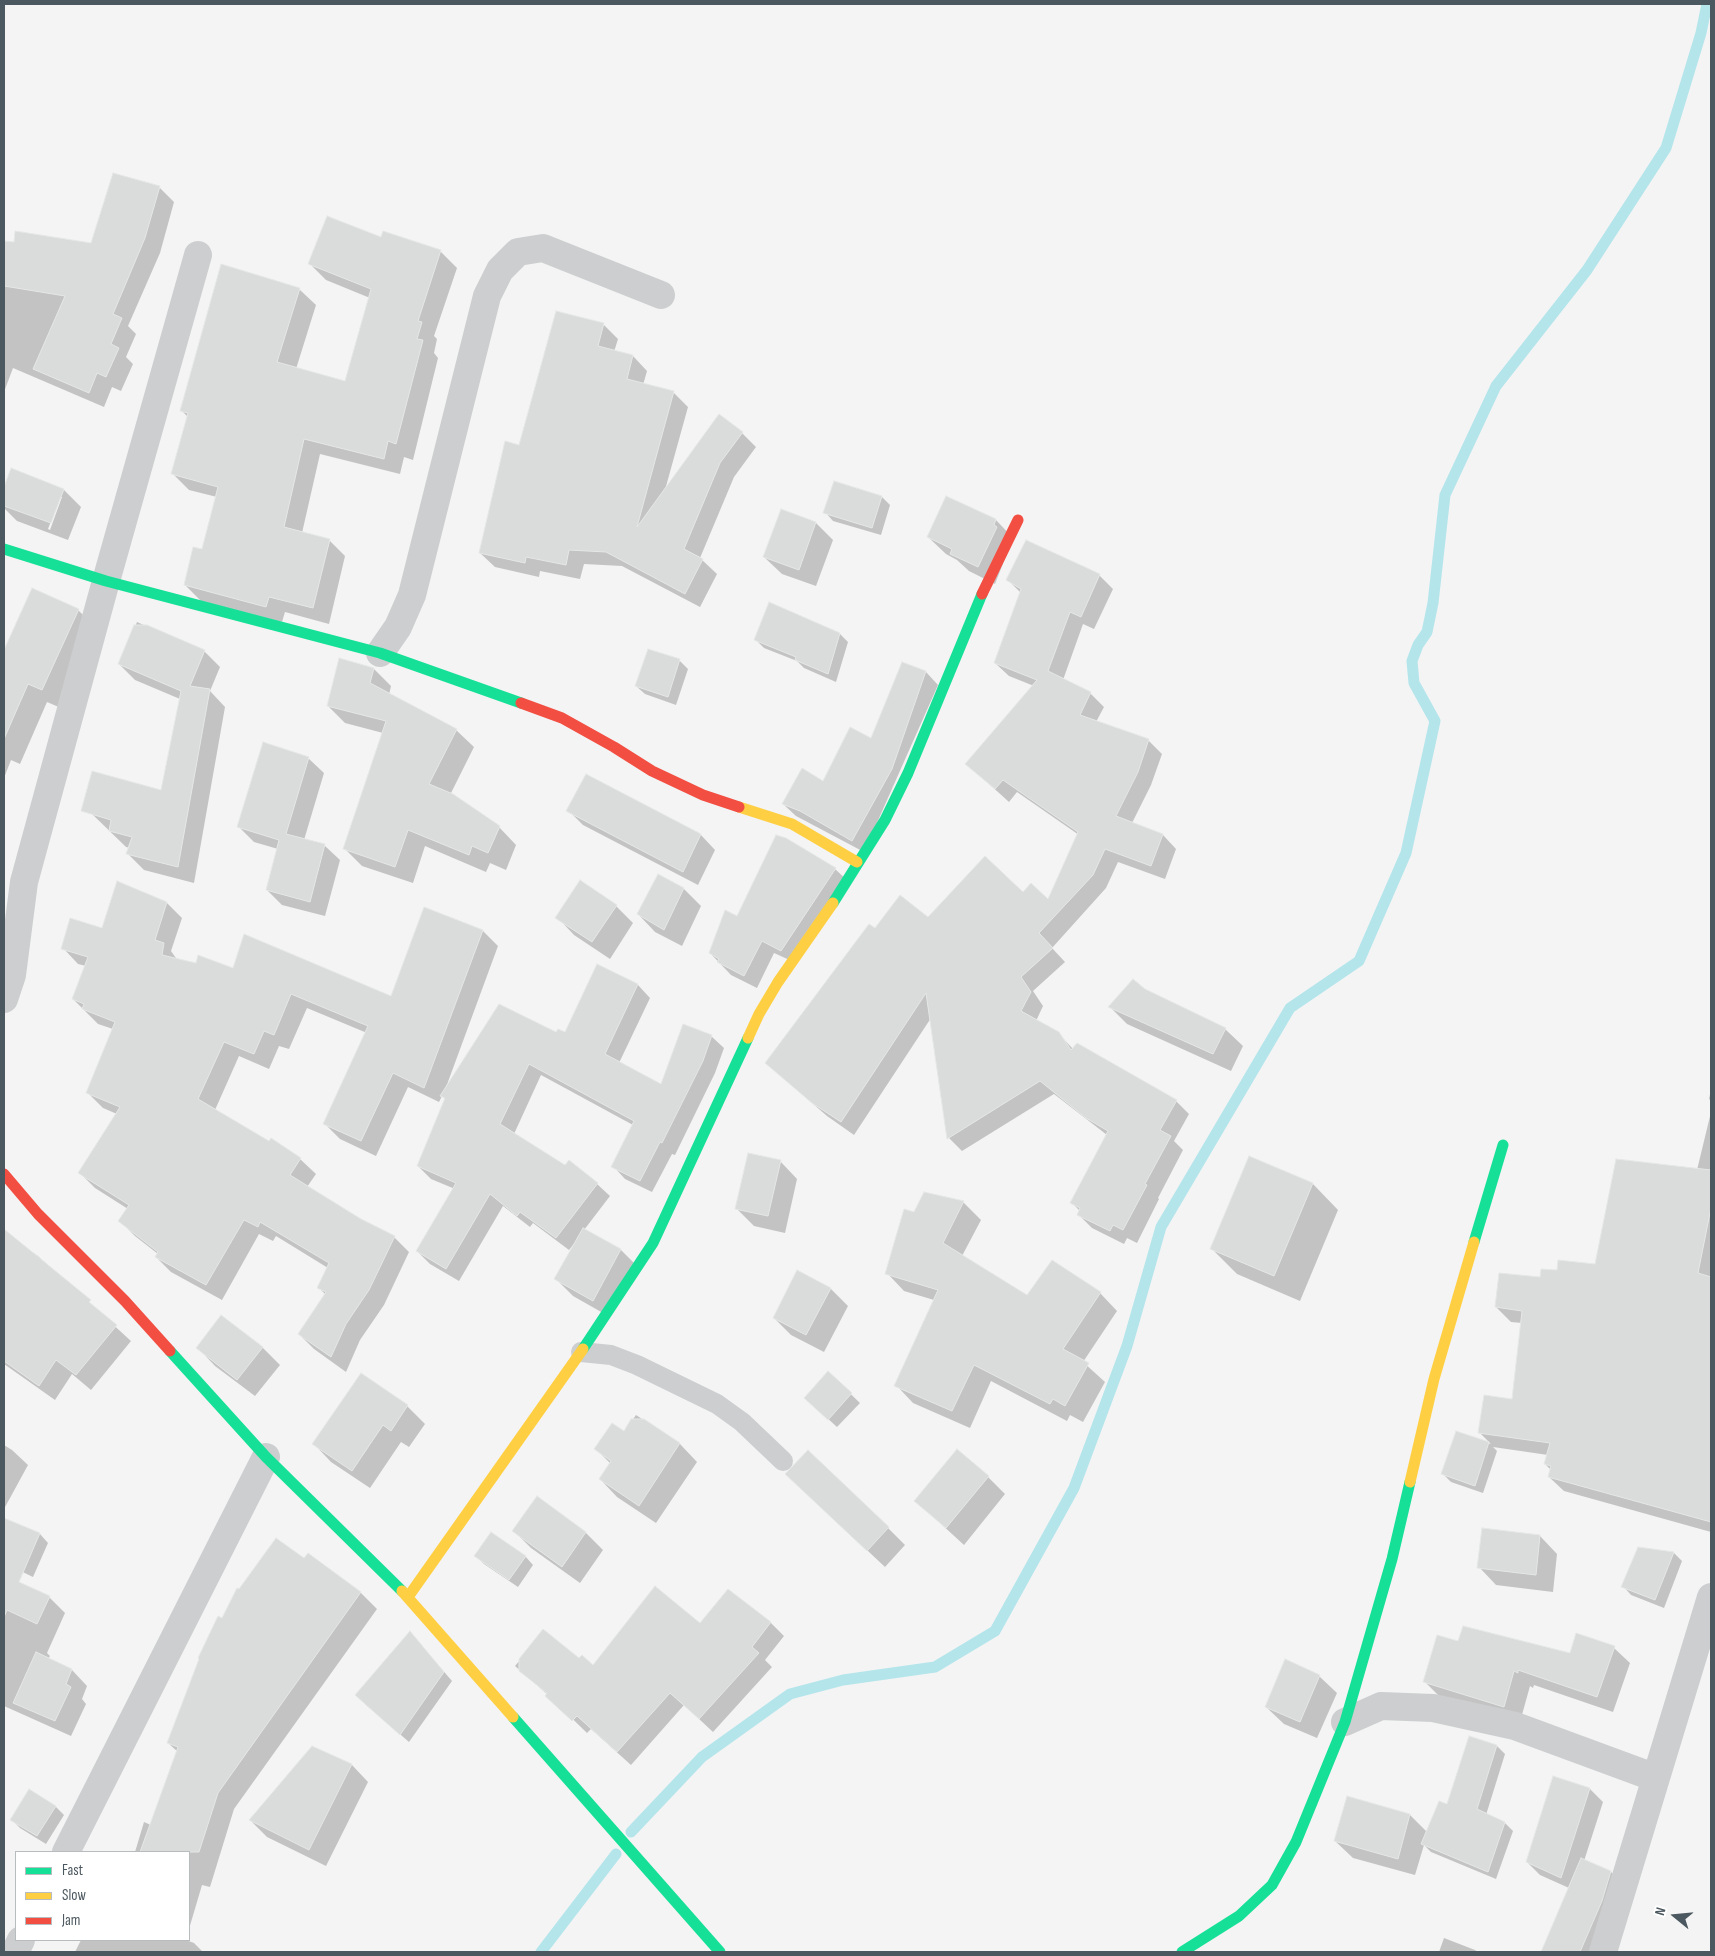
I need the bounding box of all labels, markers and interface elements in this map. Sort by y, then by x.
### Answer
legend [15,1851,190,1941]
text: Fast [62,1861,83,1880]
text: Slow [62,1886,86,1905]
north arrow [1650,1891,1700,1941]
text: N [1651,1905,1669,1918]
text: Jam [62,1911,80,1930]

